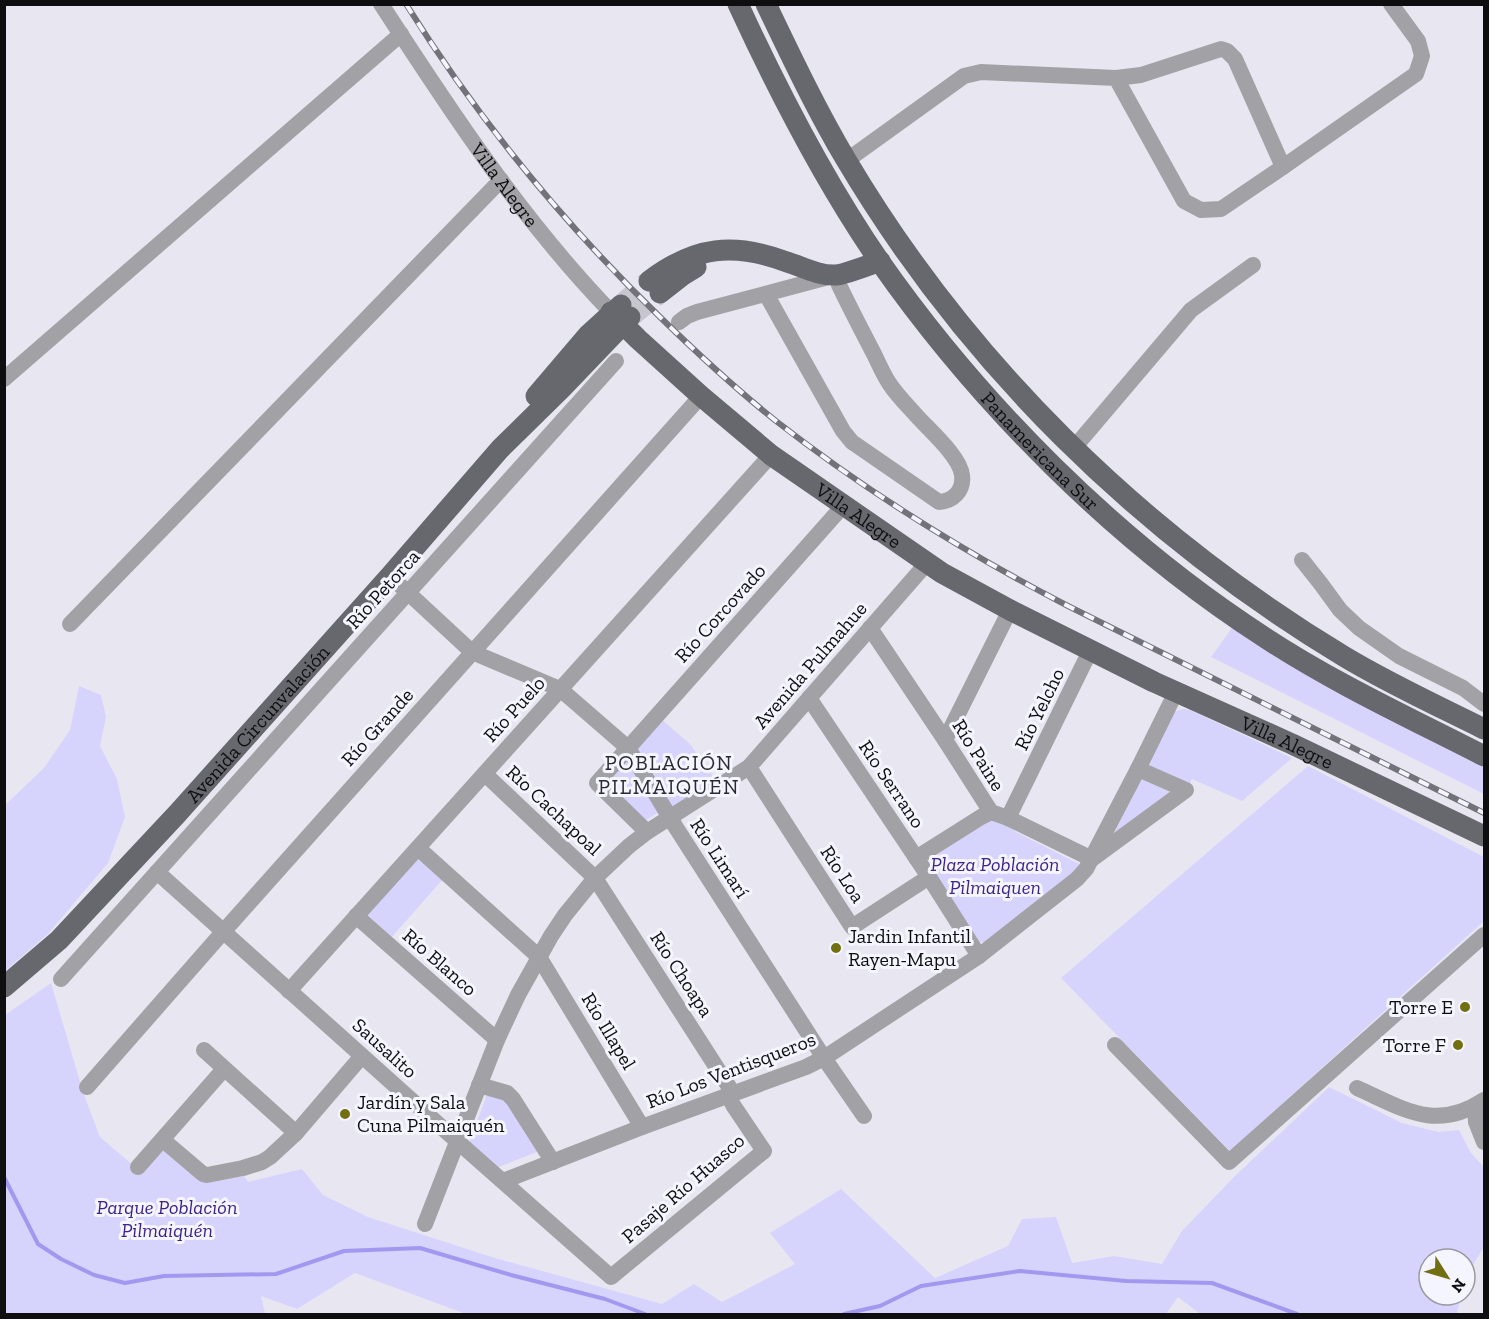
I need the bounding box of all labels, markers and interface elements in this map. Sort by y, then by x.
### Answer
street label: Villa Alegre [465,137,544,232]
street label: Panamericana Sur [976,387,1104,516]
street label: Villa Alegre [810,477,906,553]
street label: Río Petorca [341,544,425,634]
street label: Río Corcovado [669,559,771,667]
street label: Avenida Pulmahue [748,597,872,733]
street label: Avenida Circunvalación [181,640,335,808]
street label: Río Yelcho [1009,664,1069,754]
street label: Río Puelo [478,671,550,747]
street label: Río Grande [336,683,418,771]
street label: Villa Alegre [1236,710,1337,774]
street label: Río Paine [948,715,1010,795]
street label: Río Serrano [854,735,930,833]
district label: POBLACIÓN PILMAIQUÉN [598,750,740,799]
street label: Río Cachapoal [501,760,607,860]
street label: Río Limarí [685,814,755,903]
street label: Río Loa [816,841,871,907]
park label: Plaza Población Pilmaiquen [930,852,1060,899]
street label: Río Blanco [398,923,482,1001]
place label: Jardin Infantil Rayen-Mapu [848,924,971,971]
street label: Río Choapa [645,927,719,1022]
marker: Jardin Infantil Rayen-Mapu [829,941,843,955]
street label: Río Illapel [577,988,641,1074]
place label: Torre E [1389,995,1453,1019]
marker: Torre E [1458,1000,1472,1014]
street label: Sausalito [348,1013,422,1083]
street label: Río Los Ventisqueros [643,1027,819,1113]
place label: Torre F [1383,1033,1446,1057]
marker: Torre F [1451,1038,1465,1052]
place label: Jardín y Sala Cuna Pilmaiquén [357,1090,505,1137]
marker: Jardín y Sala Cuna Pilmaiquén [338,1107,352,1121]
street label: Pasaje Río Huasco [617,1128,749,1248]
park label: Parque Población Pilmaiquén [97,1195,237,1242]
north arrow [1417,1247,1477,1307]
text: N [1447,1275,1470,1296]

